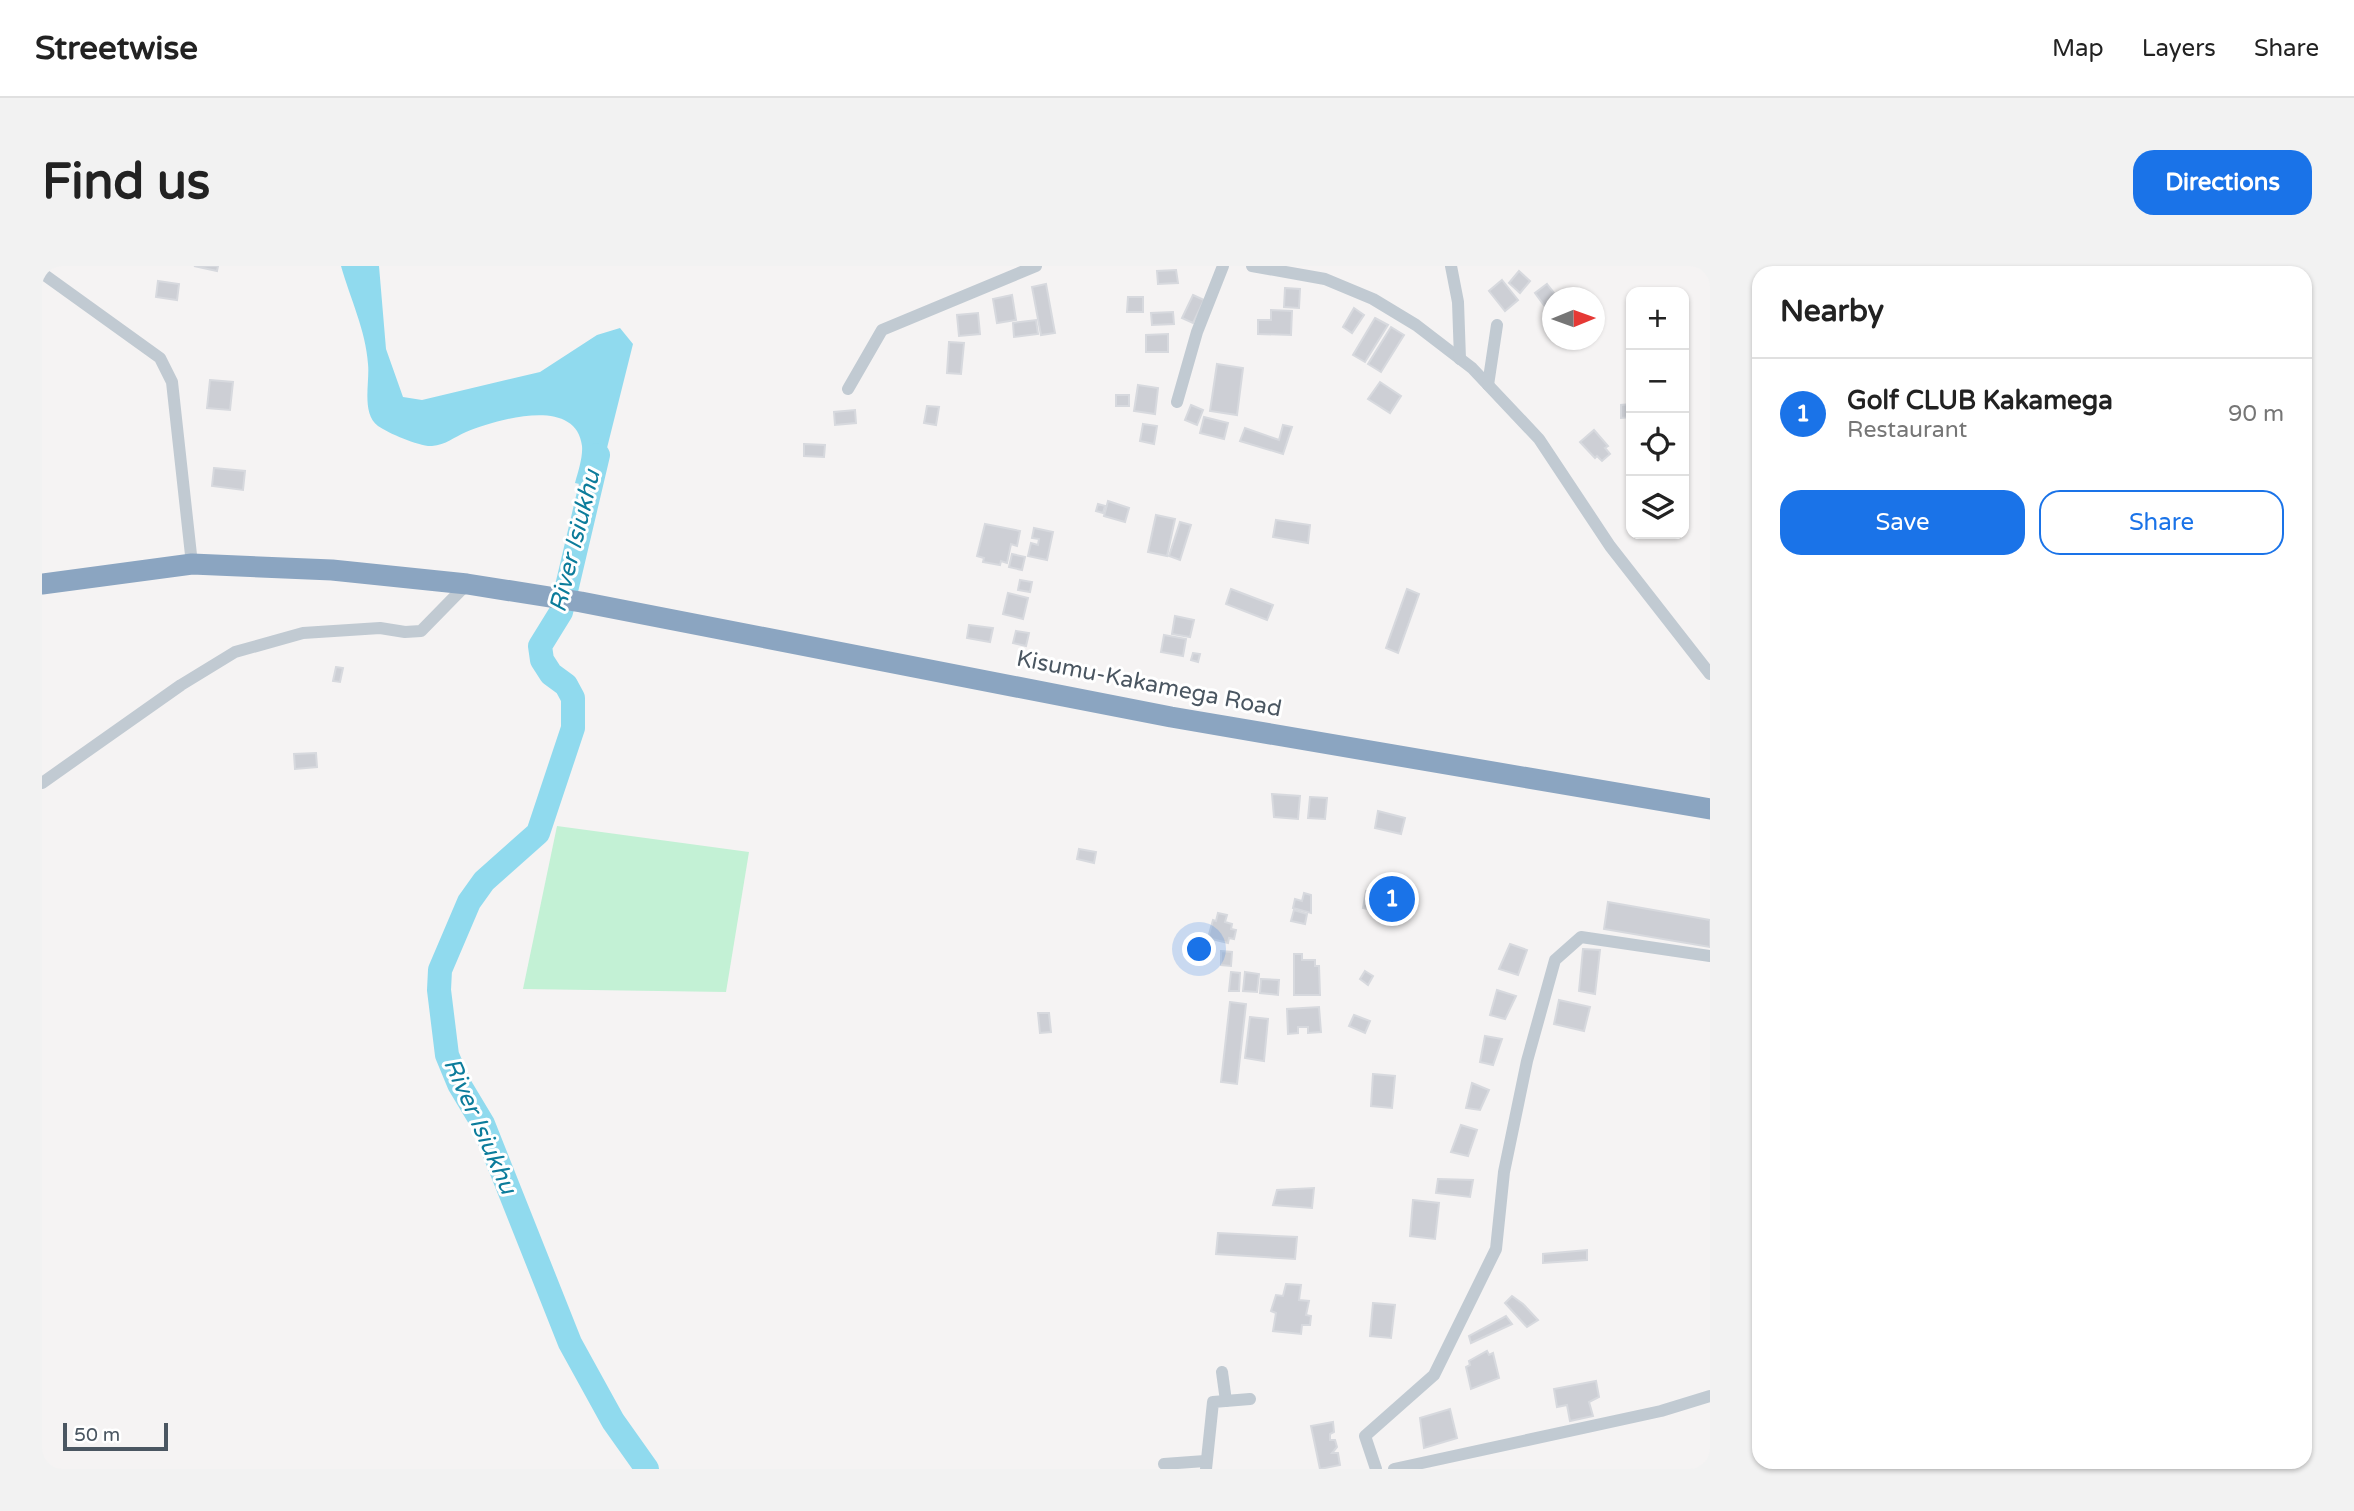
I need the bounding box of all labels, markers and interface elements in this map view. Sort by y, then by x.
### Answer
text: Streetwise [35,29,198,68]
text: Map [2052,34,2104,63]
text: Layers [2142,34,2216,63]
text: Share [2254,34,2319,63]
button: Directions [2133,150,2312,215]
text: Find us [42,153,210,212]
north arrow [1542,287,1605,350]
map controls [1626,287,1689,539]
button: + [1626,287,1689,350]
text: Nearby [1780,293,1884,330]
button: − [1626,350,1689,413]
text: Golf CLUB Kakamega [1847,385,2113,416]
text: 1 [1796,400,1810,428]
text: 90 m [2228,400,2284,428]
button: locate [1626,413,1689,476]
text: Restaurant [1847,416,1967,444]
water label: River Isiukhu [543,466,607,615]
button: layers [1626,476,1689,539]
button: Save [1780,490,2025,555]
button: Share [2039,490,2284,555]
street label: Kisumu-Kakamega Road [1014,645,1284,723]
pin: 1 [1369,873,1415,925]
your location [1182,932,1216,966]
water label: River Isiukhu [437,1054,523,1200]
scale bar [63,1420,168,1452]
text: 50 m [74,1424,120,1446]

